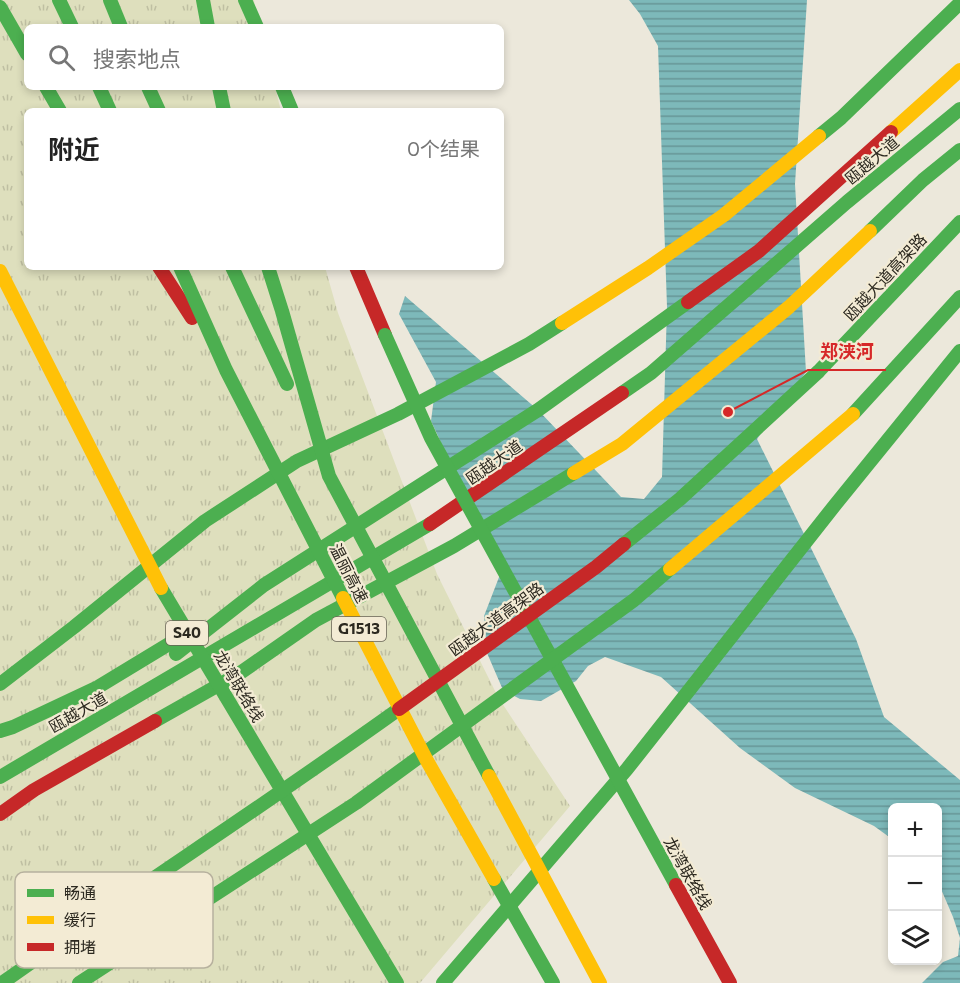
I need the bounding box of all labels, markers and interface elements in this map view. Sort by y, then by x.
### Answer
search box [24,24,504,90]
icon: search [45,41,78,74]
text: 搜索地点 [93,45,181,72]
street label: 瓯越大道 [841,132,902,187]
text: 附近 [48,133,100,164]
text: 0个结果 [407,136,480,160]
street label: 瓯越大道高架路 [839,229,930,324]
callout: 郑浃河 [808,334,886,370]
text: 郑浃河 [820,340,874,362]
street label: 瓯越大道 [462,435,525,488]
street label: 温丽高速 [326,540,372,606]
street label: 瓯越大道高架路 [445,578,547,659]
road number: G1513 [332,617,386,641]
road number: S40 [166,621,208,645]
street label: 龙湾联络线 [211,647,268,725]
street label: 瓯越大道 [45,687,110,736]
map controls [888,803,942,965]
button: + [888,803,942,857]
street label: 龙湾联络线 [661,833,716,912]
button: − [888,857,942,911]
legend [15,872,213,968]
text: 畅通 [64,883,96,902]
text: 缓行 [64,910,96,929]
button: layers [888,911,942,965]
text: 拥堵 [64,937,96,956]

